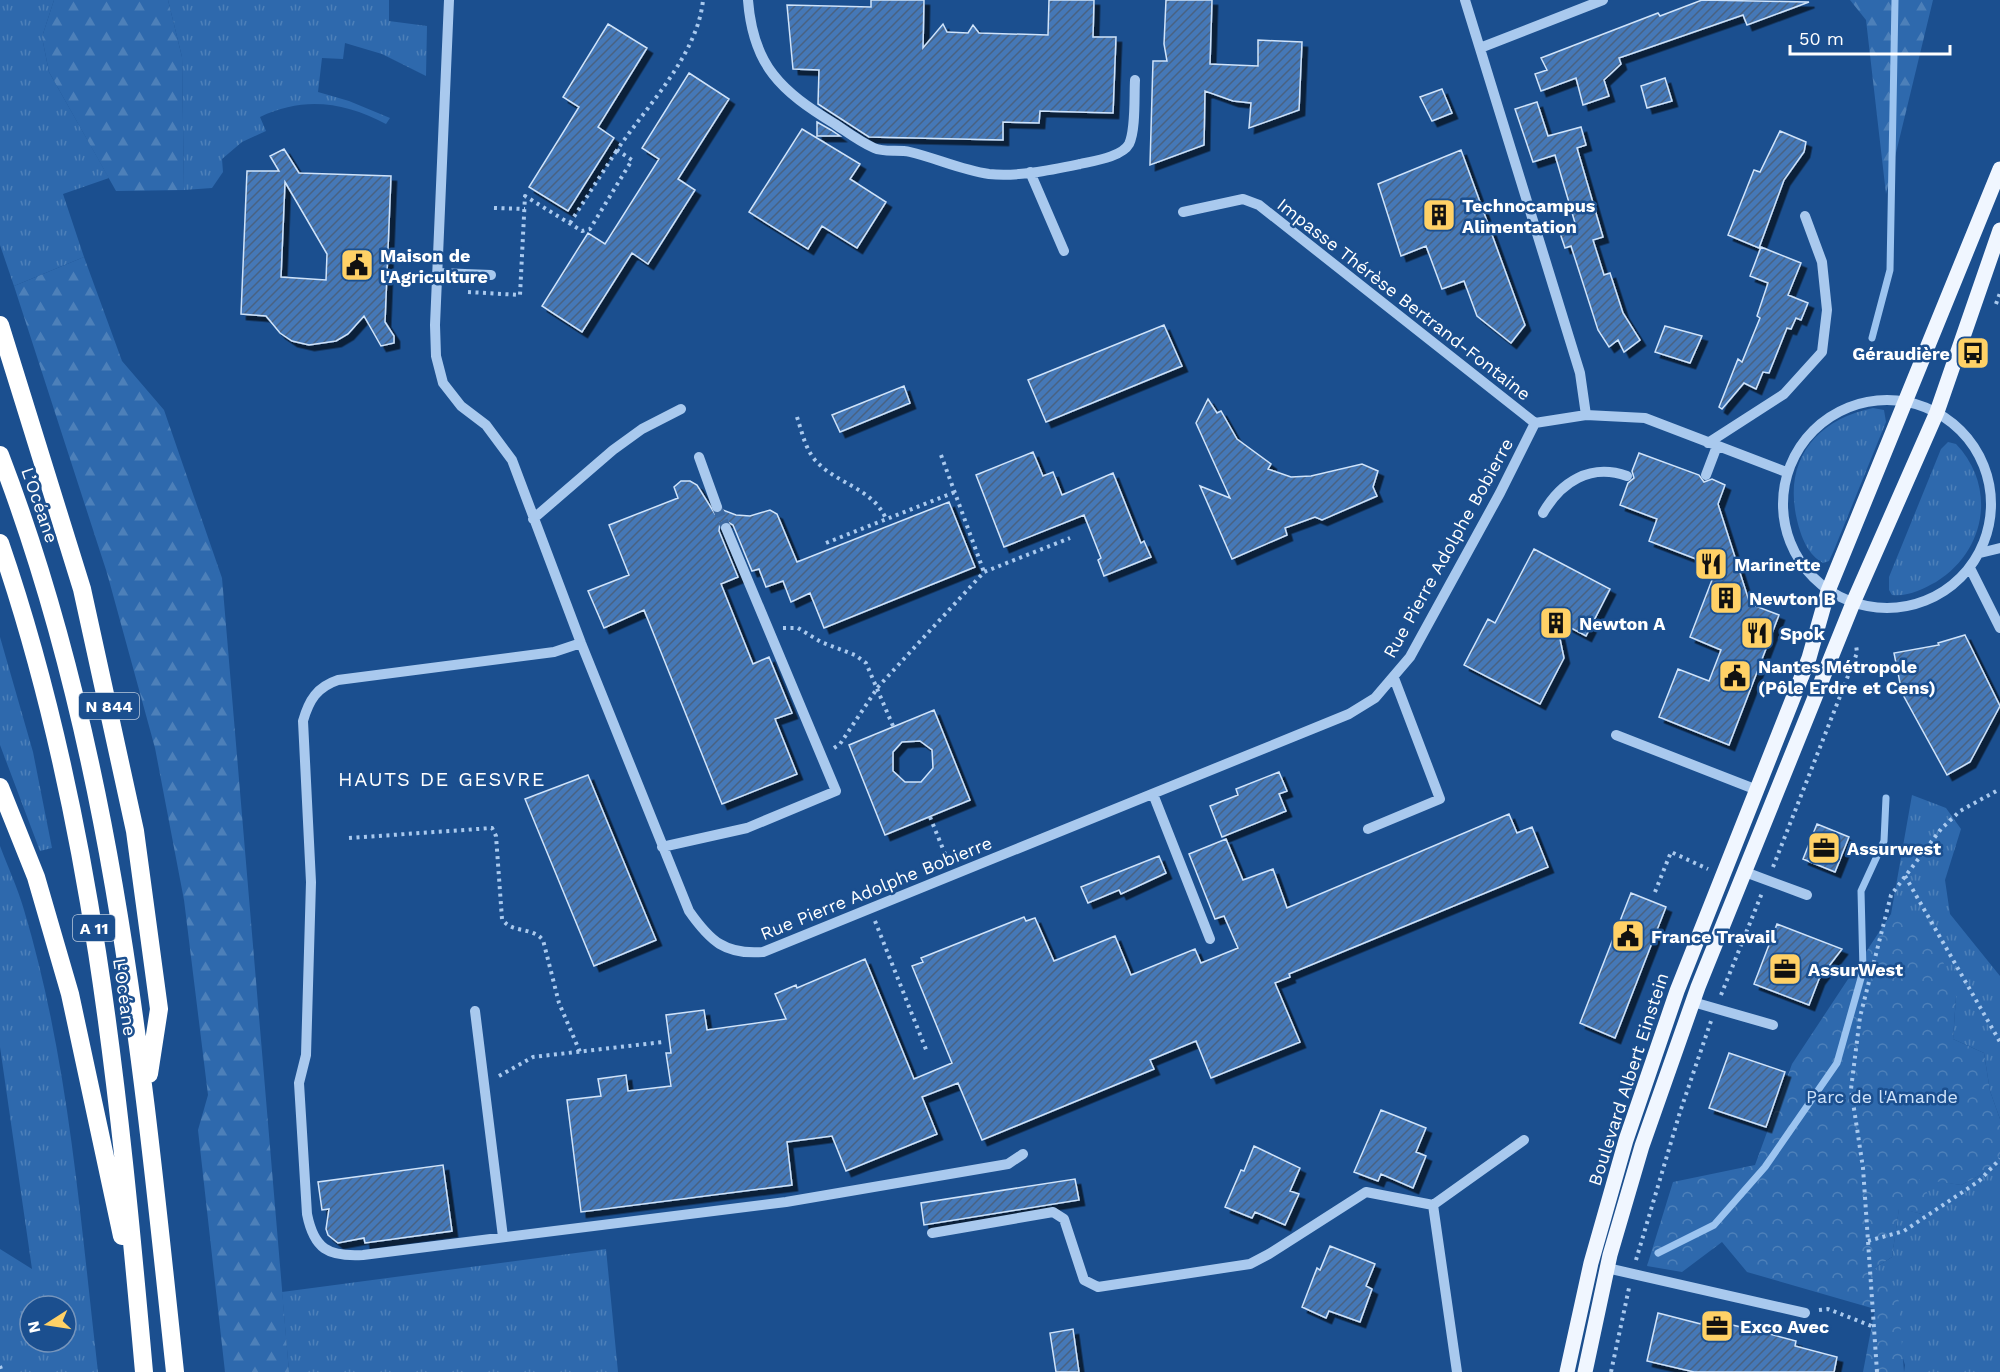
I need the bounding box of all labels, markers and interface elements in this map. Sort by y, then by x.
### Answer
scale bar [1790,18,1950,56]
text: 50 m [1799,28,1844,49]
street label: Impasse Thérèse Bertrand-Fontaine [1273,194,1535,404]
place label: Technocampus Alimentation [1462,195,1596,237]
building icon: Technocampus Alimentation [1421,197,1457,233]
place label: Maison de l'Agriculture [380,245,488,287]
public building icon: Maison de l'Agriculture [339,247,375,283]
bus stop icon: Géraudière [1955,335,1991,371]
place label: Géraudière [1852,343,1950,364]
street label: Rue Pierre Adolphe Bobierre [1379,435,1517,661]
street label: L’Océane [17,464,63,546]
restaurant icon: Marinette [1693,546,1729,582]
place label: Marinette [1734,554,1821,575]
building icon: Newton B [1708,580,1744,616]
place label: Newton B [1749,588,1836,609]
building icon: Newton A [1538,605,1574,641]
place label: Newton A [1579,613,1666,634]
restaurant icon: Spok [1739,615,1775,651]
place label: Spok [1780,623,1826,644]
place label: Nantes Métropole (Pôle Erdre et Cens) [1758,656,1936,698]
public building icon: Nantes Métropole (Pôle Erdre et Cens) [1717,658,1753,694]
road number: N 844 [79,693,139,719]
district label: HAUTS DE GESVRE [338,767,546,791]
office icon: Assurwest [1806,830,1842,866]
street label: Rue Pierre Adolphe Bobierre [757,832,995,944]
place label: Assurwest [1847,838,1941,859]
road number: A 11 [73,915,115,941]
public building icon: France Travail [1610,918,1646,954]
place label: France Travail [1651,926,1776,947]
office icon: AssurWest [1767,951,1803,987]
street label: L’Océane [109,957,141,1037]
place label: AssurWest [1808,959,1903,980]
street label: Boulevard Albert Einstein [1584,970,1672,1188]
park label: Parc de l'Amande [1806,1086,1958,1107]
north arrow [18,1294,78,1354]
office icon: Exco Avec [1699,1308,1735,1344]
place label: Exco Avec [1740,1316,1829,1337]
text: N [23,1319,44,1335]

